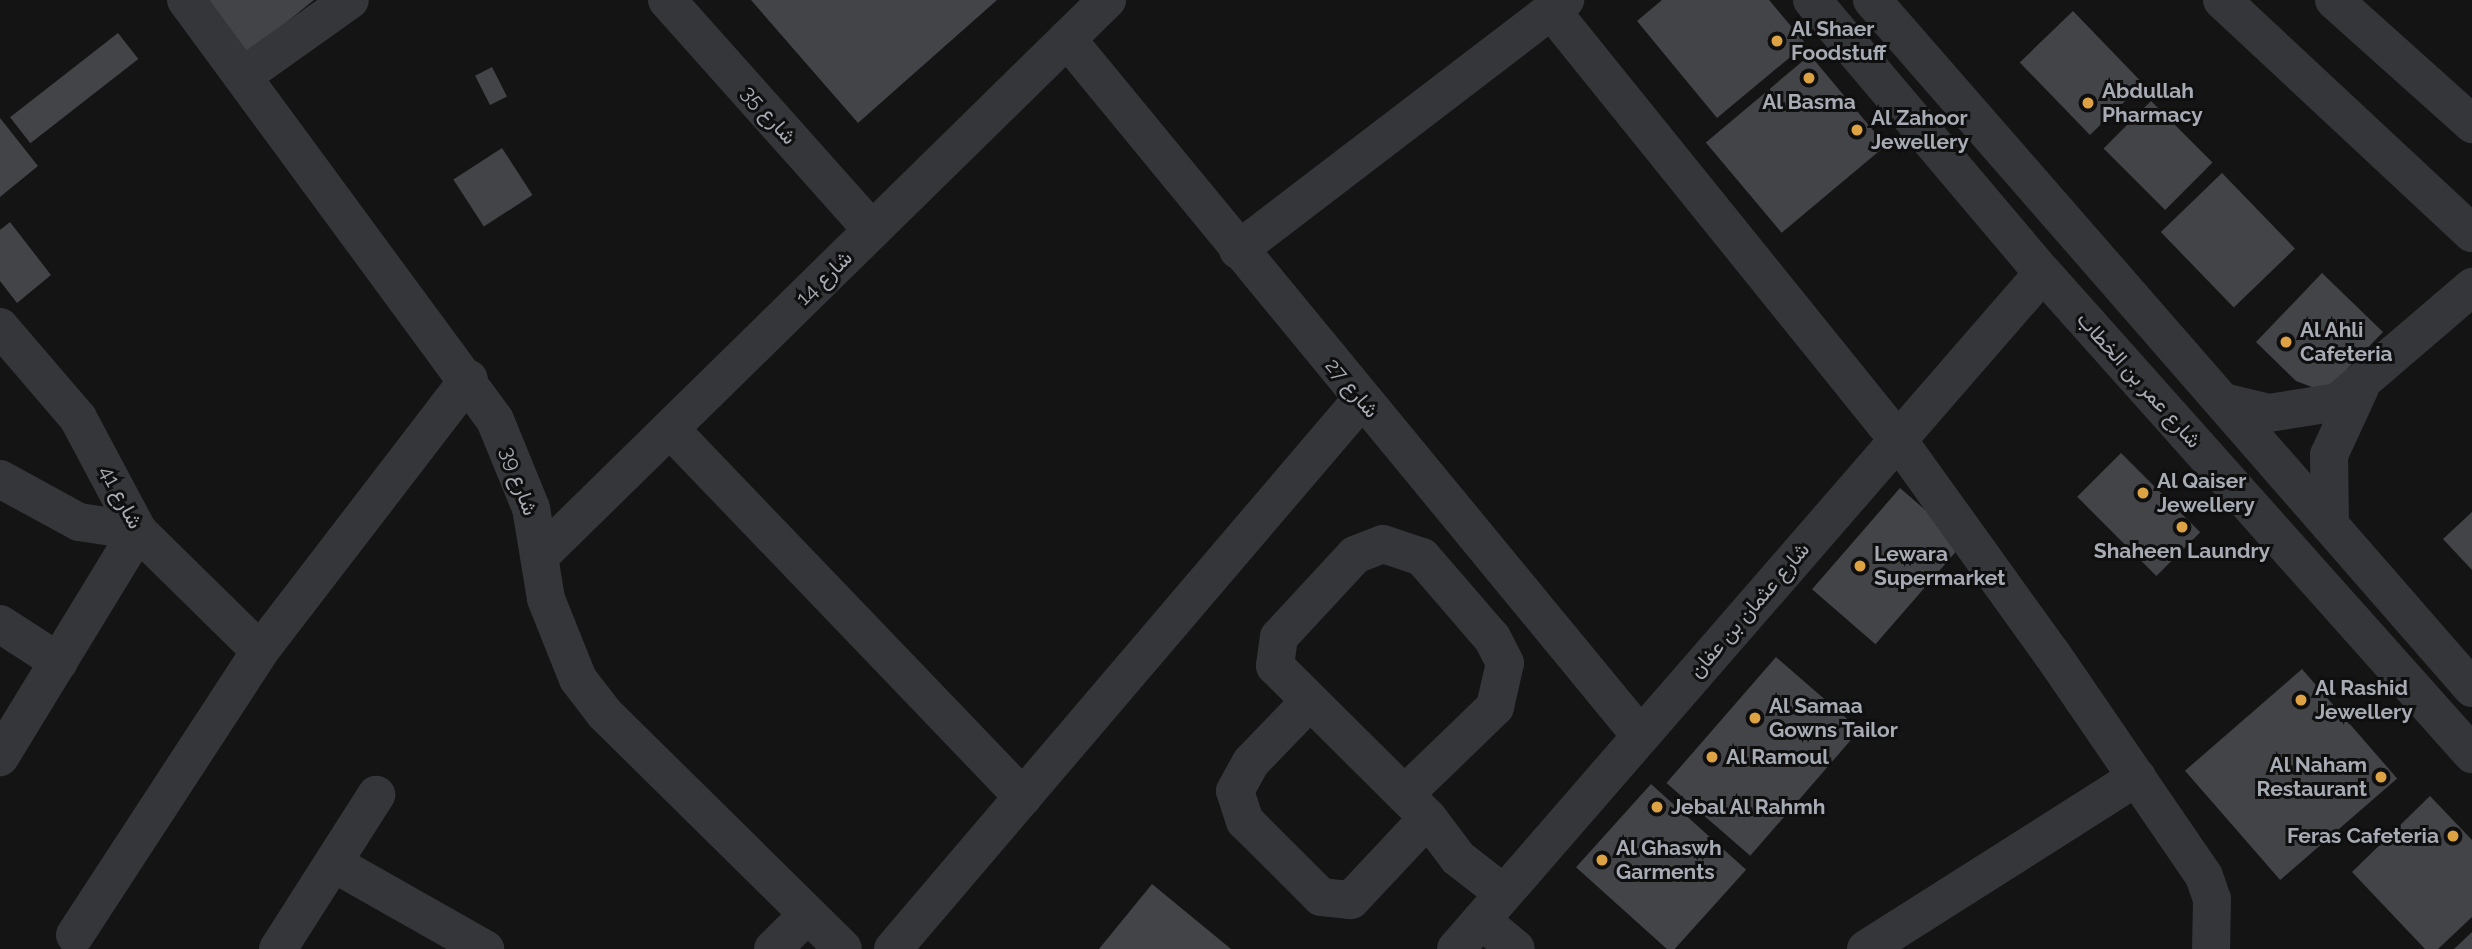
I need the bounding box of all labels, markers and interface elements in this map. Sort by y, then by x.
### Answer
place label: Al Shaer Foodstuff [1791,16,1886,66]
marker: Al Shaer Foodstuff [1769,33,1785,49]
marker: Al Basma [1801,70,1817,86]
place label: Abdullah Pharmacy [2102,78,2203,128]
street label: شارع 35 [736,80,802,150]
place label: Al Basma [1762,89,1856,115]
marker: Abdullah Pharmacy [2080,95,2096,111]
place label: Al Zahoor Jewellery [1871,105,1969,155]
marker: Al Zahoor Jewellery [1849,122,1865,138]
street label: شارع 14 [791,245,857,311]
street label: شارع عمر بن الخطاب [2071,307,2207,453]
place label: Al Ahli Cafeteria [2300,317,2393,367]
marker: Al Ahli Cafeteria [2278,334,2294,350]
street label: شارع 27 [1320,353,1384,423]
street label: شارع 39 [495,443,543,519]
street label: شارع 41 [94,461,148,533]
place label: Al Qaiser Jewellery [2157,468,2255,518]
marker: Al Qaiser Jewellery [2135,485,2151,501]
marker: Shaheen Laundry [2174,519,2190,535]
street label: شارع عثمان بن عفان [1683,537,1815,683]
place label: Shaheen Laundry [2094,538,2270,564]
place label: Lewara Supermarket [1874,541,2005,591]
marker: Lewara Supermarket [1852,558,1868,574]
place label: Al Rashid Jewellery [2315,675,2413,725]
marker: Al Rashid Jewellery [2293,692,2309,708]
place label: Al Samaa Gowns Tailor [1769,693,1898,743]
marker: Al Samaa Gowns Tailor [1747,710,1763,726]
place label: Al Ramoul [1726,744,1829,770]
marker: Al Ramoul [1704,749,1720,765]
place label: Al Naham Restaurant [2257,752,2367,802]
marker: Al Naham Restaurant [2373,769,2389,785]
place label: Jebal Al Rahmh [1671,794,1827,820]
marker: Jebal Al Rahmh [1649,799,1665,815]
place label: Feras Cafeteria [2287,823,2439,849]
marker: Feras Cafeteria [2445,828,2461,844]
place label: Al Ghaswh Garments [1616,835,1722,885]
marker: Al Ghaswh Garments [1594,852,1610,868]

